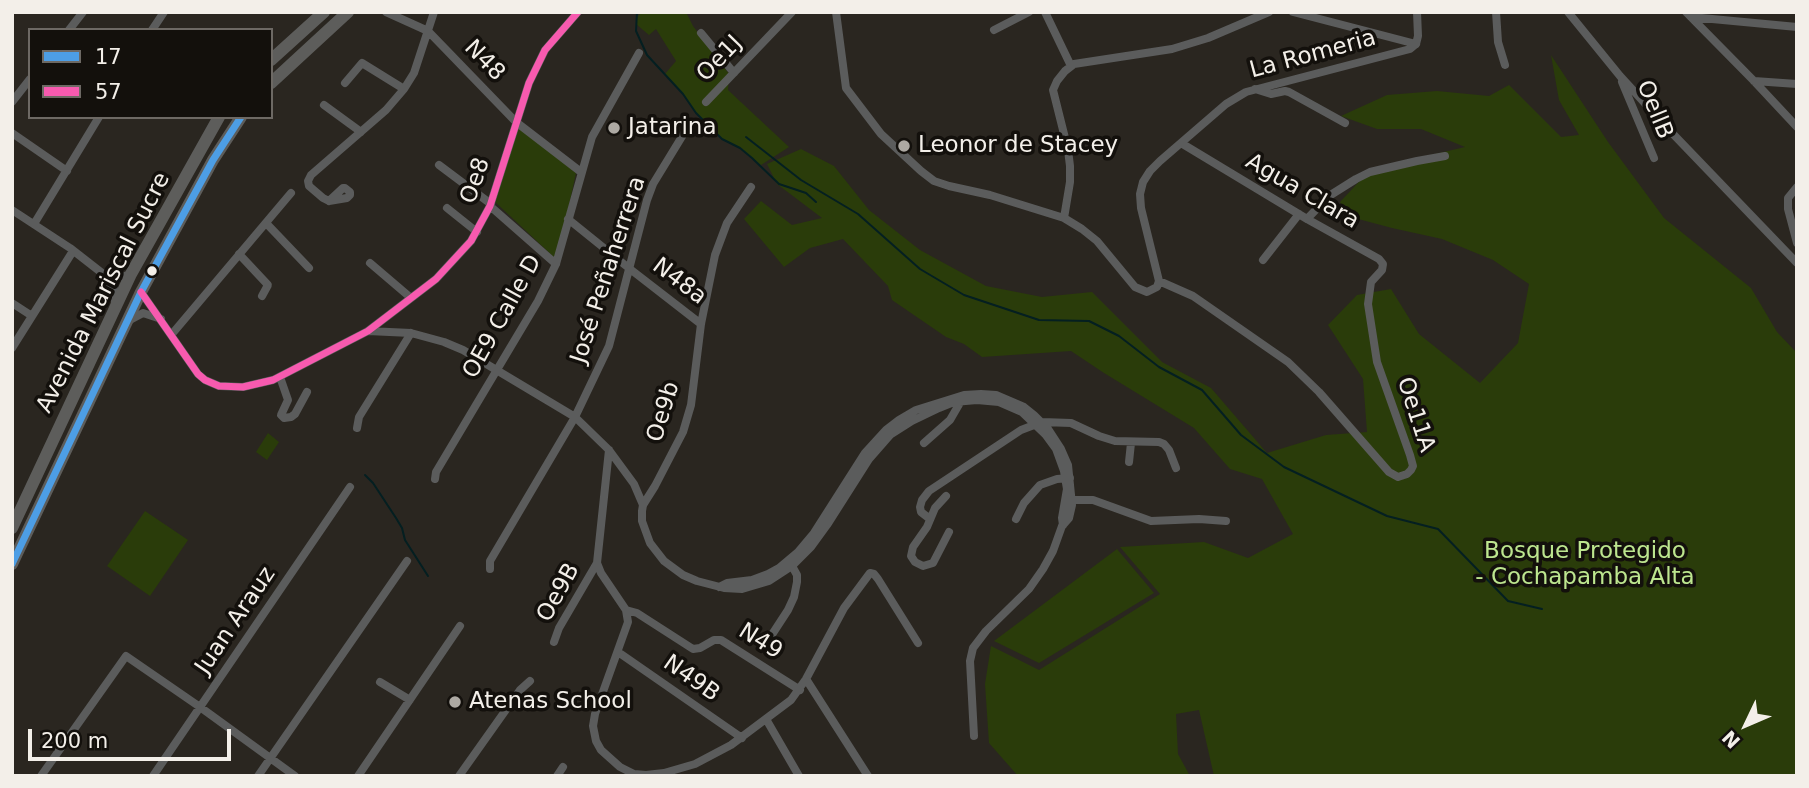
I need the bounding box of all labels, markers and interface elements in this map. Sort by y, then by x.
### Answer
street label: La Romeria [1247,25,1379,85]
legend [28,28,273,119]
street label: Oe1J [691,30,749,88]
street label: N48 [458,35,510,87]
text: 17 [95,45,122,69]
street label: OellB [1630,77,1678,143]
text: 57 [95,80,122,104]
place label: Jatarina [628,114,717,142]
marker: Jatarina [606,120,622,136]
place label: Leonor de Stacey [918,132,1118,160]
marker: Leonor de Stacey [896,138,912,154]
street label: Agua Clara [1240,148,1364,236]
street label: Oe8 [455,154,497,208]
street label: Avenida Mariscal Sucre [31,168,177,418]
street label: José Peñaherrera [566,173,652,367]
street label: OE9 Calle D [458,251,548,383]
street label: N48a [647,253,711,311]
unlabelled marker [145,264,159,278]
street label: Oe11A [1390,374,1440,456]
street label: Oe9b [642,379,686,445]
park label: Bosque Protegido - Cochapamba Alta [1475,538,1695,592]
street label: Oe9B [532,559,586,627]
street label: Juan Arauz [190,562,282,680]
street label: N49 [733,618,787,666]
street label: N49B [658,650,724,708]
place label: Atenas School [469,688,632,716]
north arrow [1711,690,1781,760]
marker: Atenas School [447,694,463,710]
scale bar [32,714,234,758]
text: N [1717,726,1744,753]
text: 200 m [41,729,108,753]

